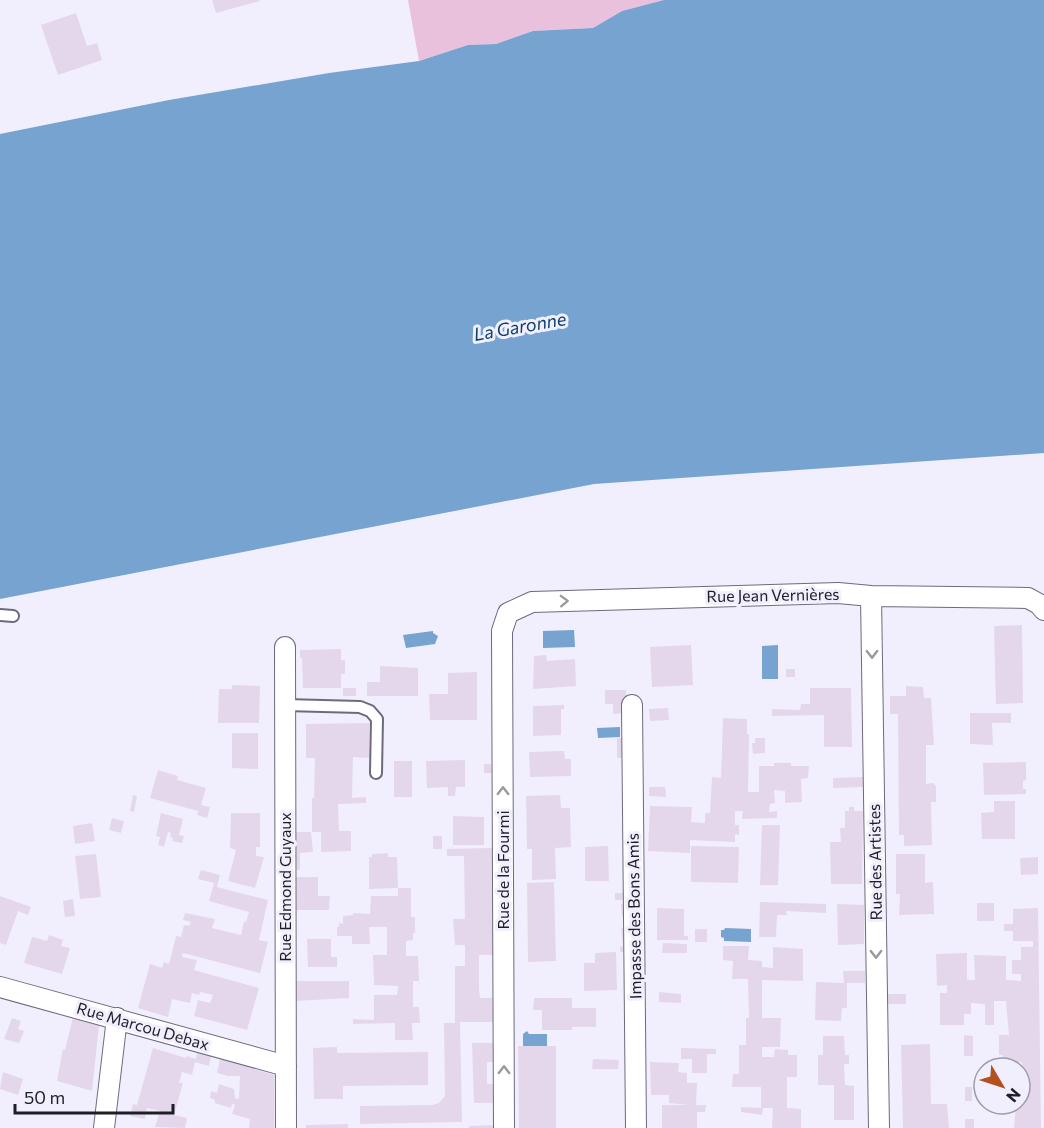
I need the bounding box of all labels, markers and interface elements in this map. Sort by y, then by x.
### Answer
water label: La Garonne [472,307,568,345]
street label: Rue Jean Vernières [706,584,840,605]
one-way arrow [560,595,569,608]
one-way arrow [866,650,878,659]
one-way arrow [497,786,509,795]
street label: Rue des Artistes [864,804,885,920]
street label: Rue de la Fourmi [493,810,512,930]
street label: Rue Edmond Guyaux [275,812,294,962]
street label: Impasse des Bons Amis [623,833,644,999]
one-way arrow [870,950,883,959]
street label: Rue Marcou Debax [75,998,212,1054]
north arrow [972,1056,1032,1116]
one-way arrow [498,1065,510,1074]
scale bar [15,1077,172,1115]
text: N [1003,1085,1025,1106]
text: 50 m [24,1086,65,1108]

